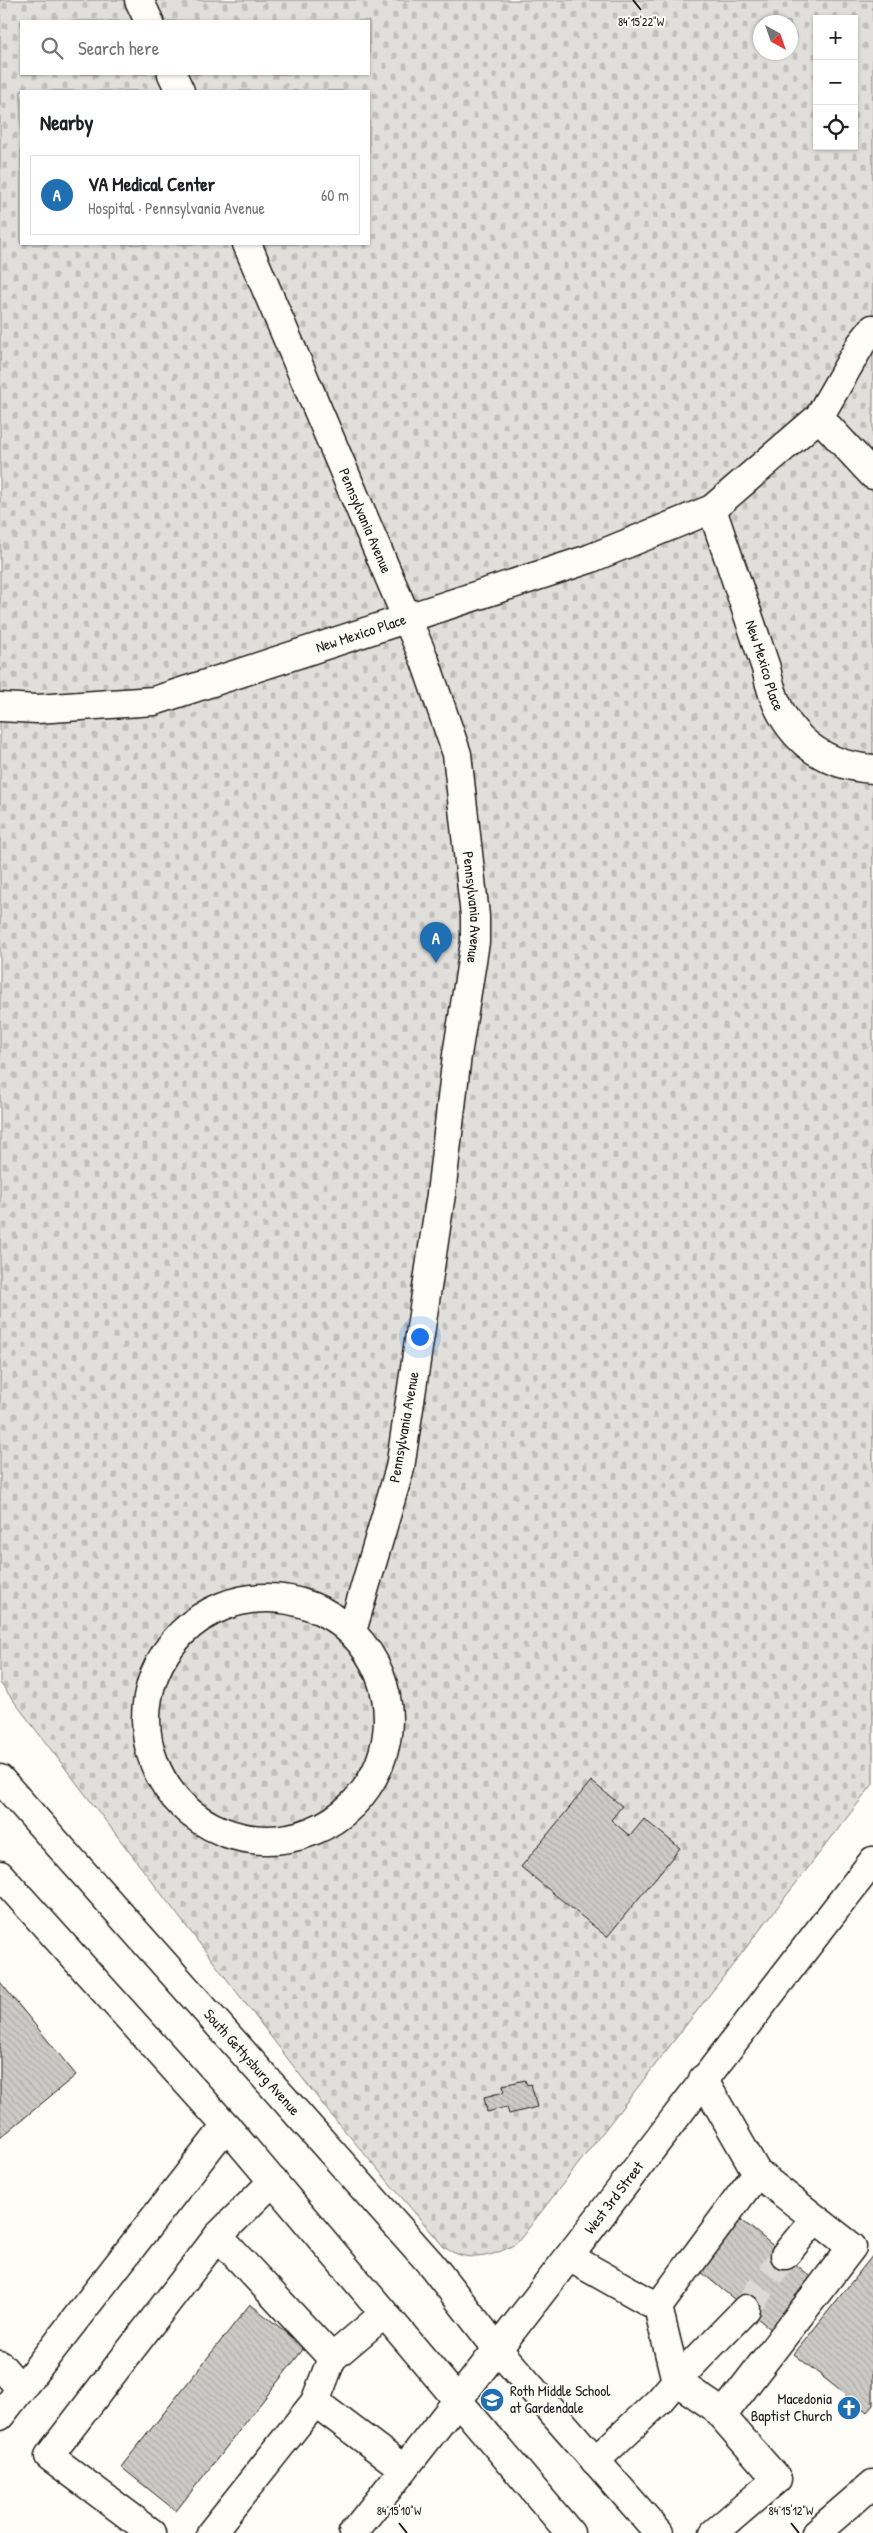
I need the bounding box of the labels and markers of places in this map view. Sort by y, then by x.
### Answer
pin: A [420,922,452,963]
place label: Roth Middle School at Gardendale [510,2380,610,2418]
school or university icon: Roth Middle School at Gardendale [479,2387,505,2413]
place label: Macedonia Baptist Church [751,2388,832,2426]
church icon: Macedonia Baptist Church [836,2395,862,2421]

